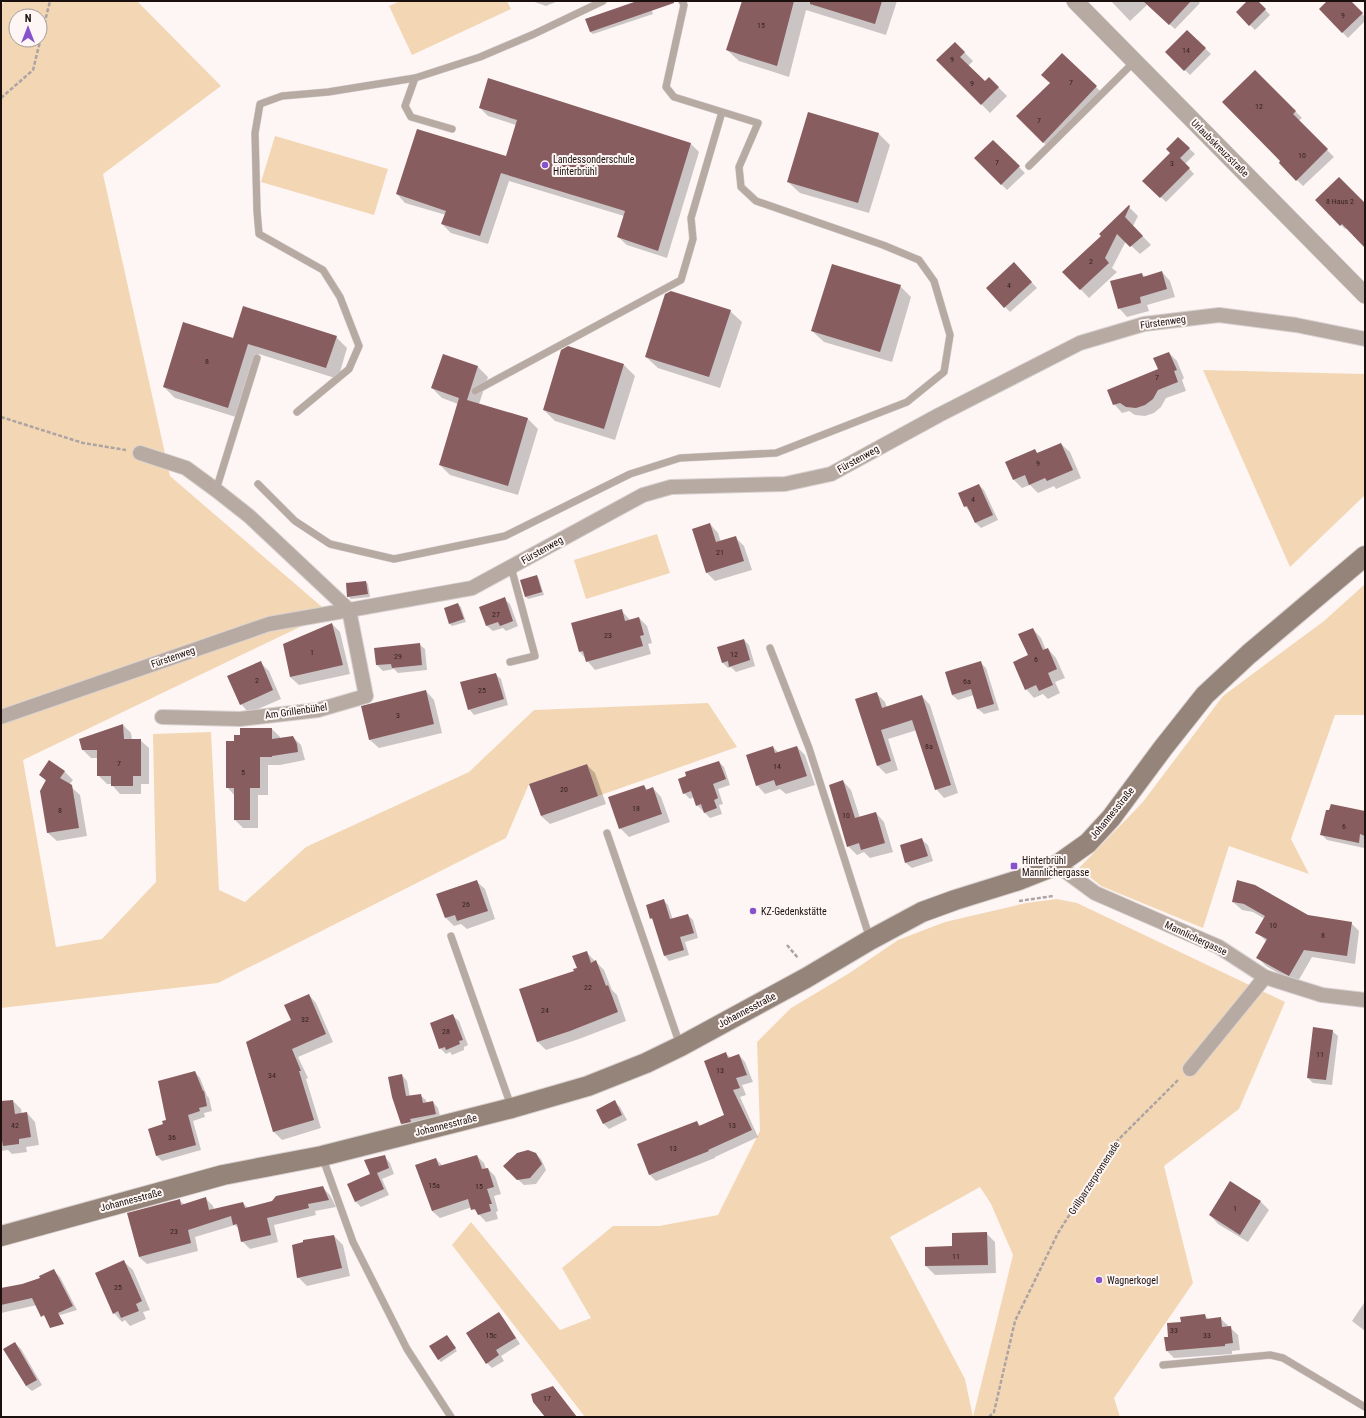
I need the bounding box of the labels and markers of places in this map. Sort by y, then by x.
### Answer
place label: Landessonderschule Hinterbrühl [553,154,635,177]
marker: Landessonderschule Hinterbrühl [540,160,550,170]
place label: Hinterbrühl Mannlichergasse [1022,855,1090,878]
marker: Hinterbrühl Mannlichergasse [1009,861,1019,871]
marker: KZ-Gedenkstätte [748,906,758,916]
place label: KZ-Gedenkstätte [761,906,827,917]
marker: Wagnerkogel [1094,1275,1104,1285]
place label: Wagnerkogel [1107,1275,1158,1286]

